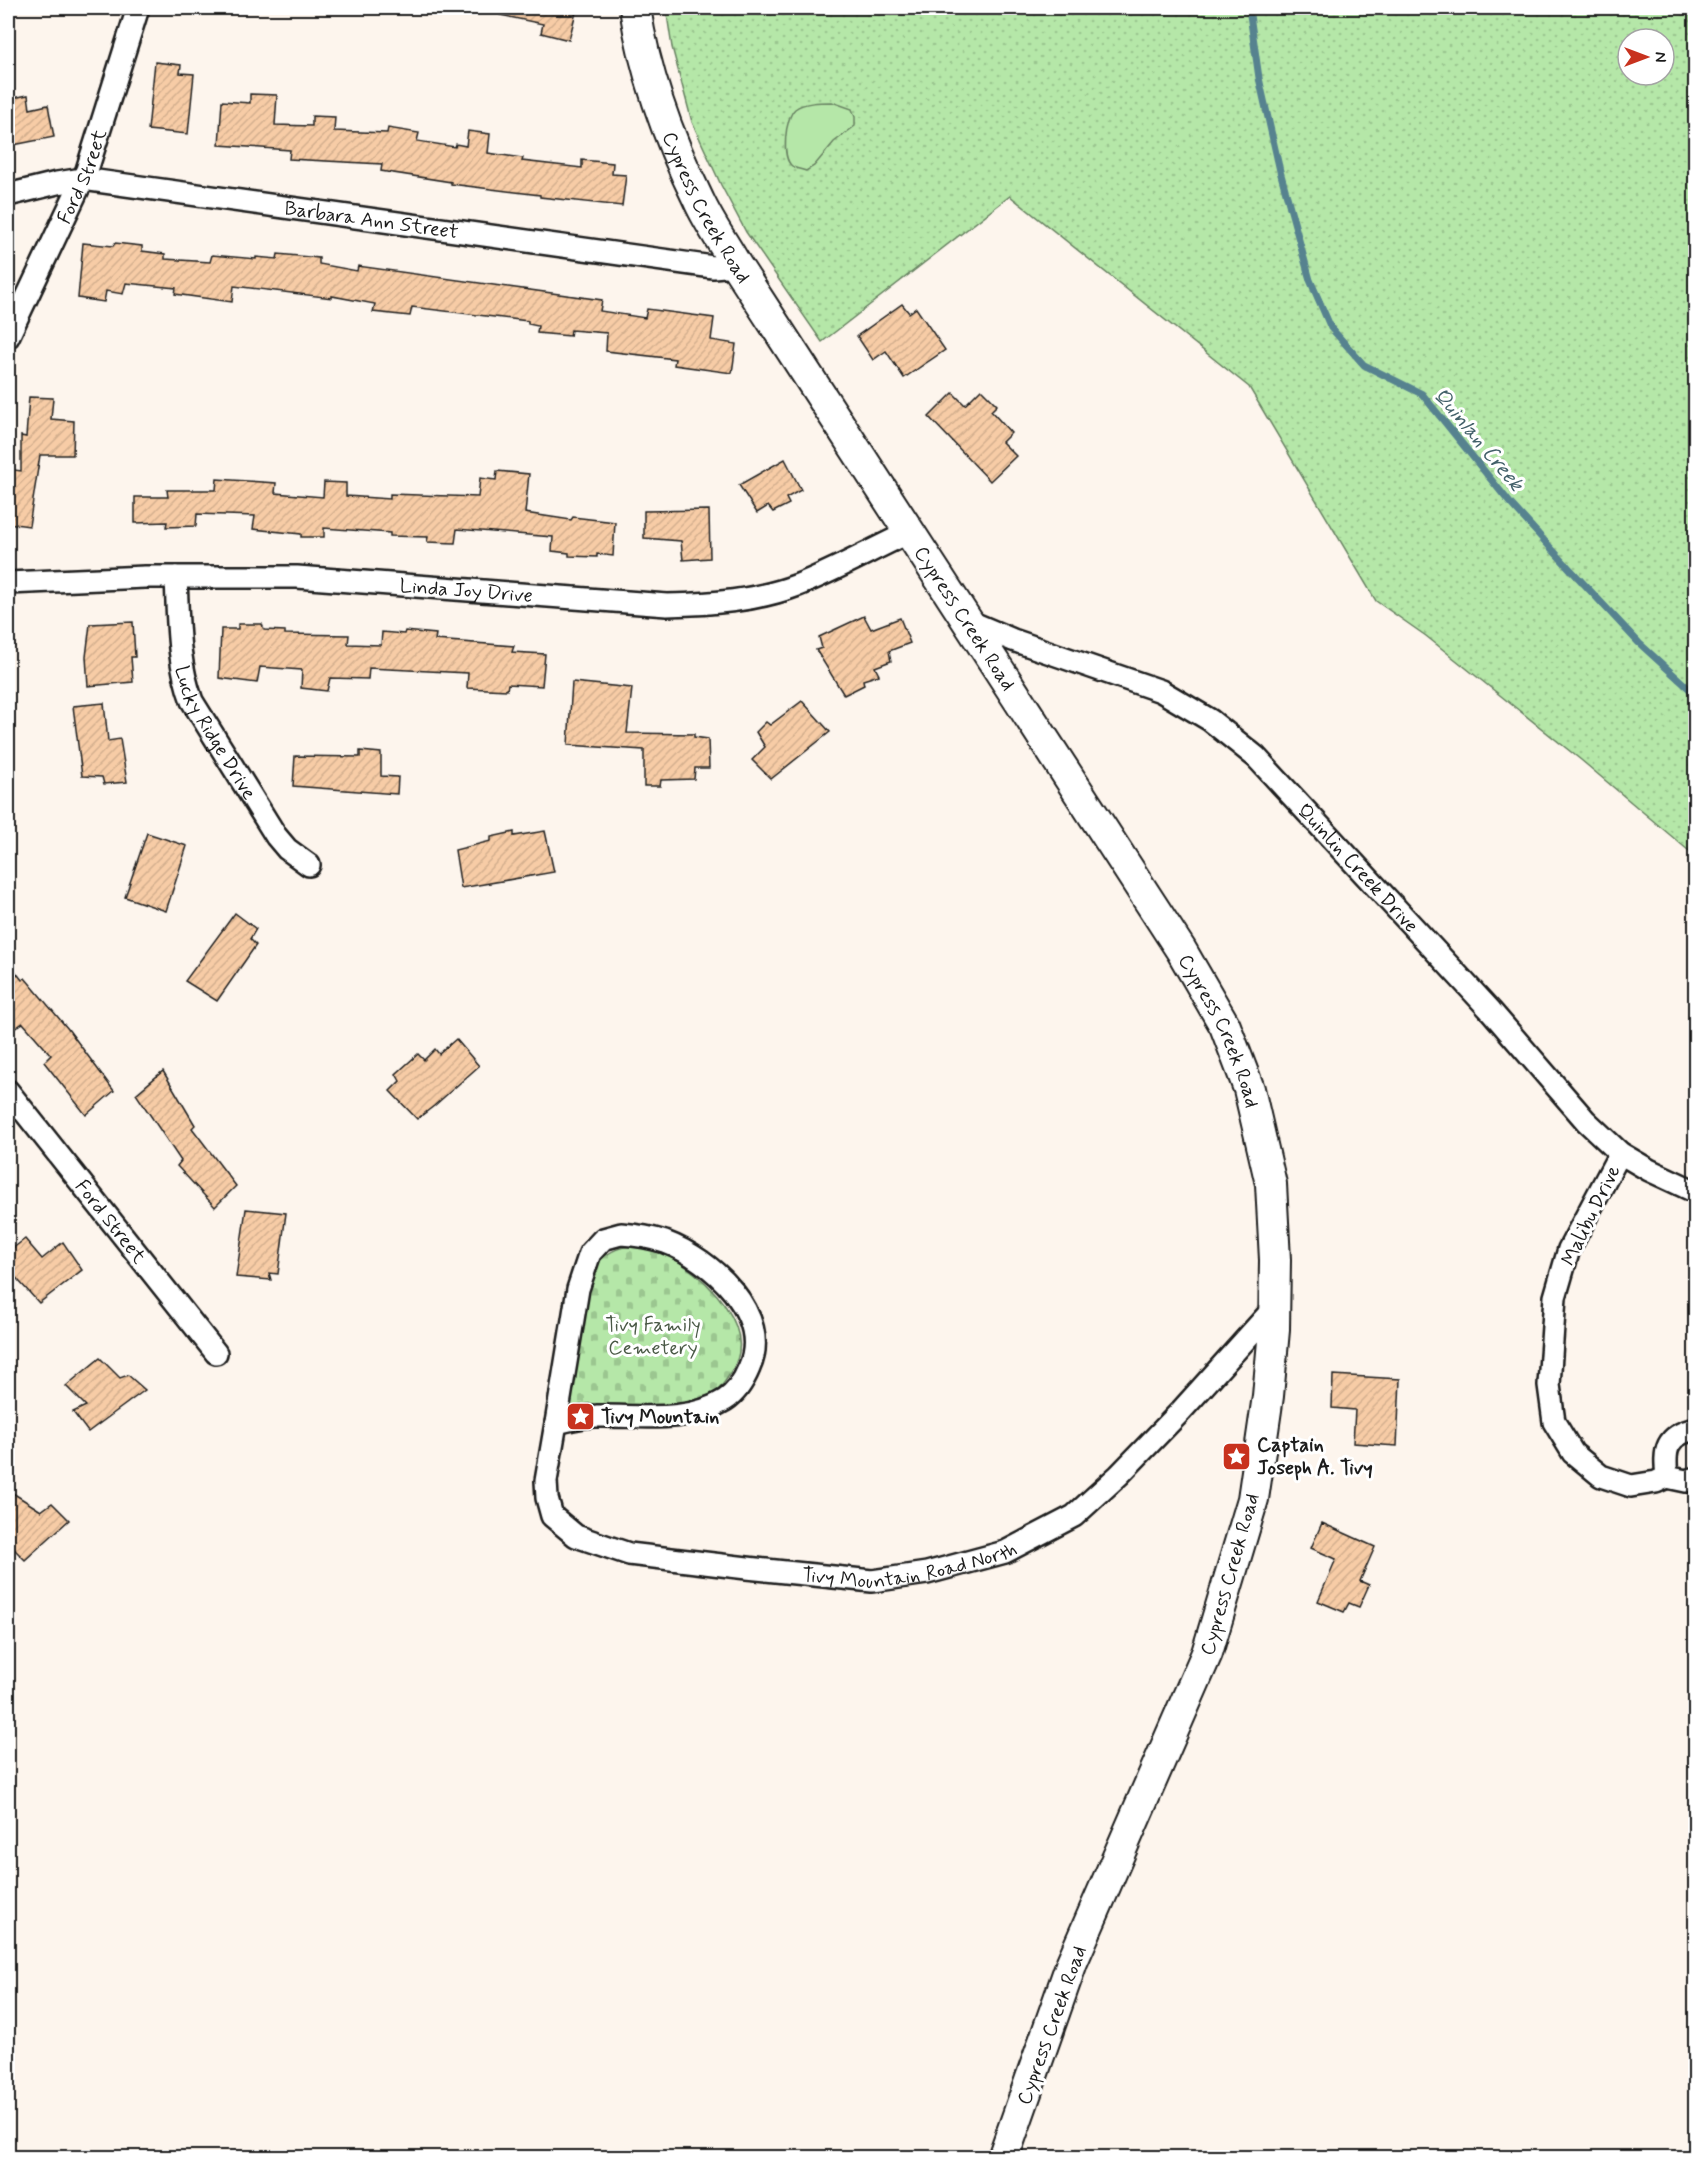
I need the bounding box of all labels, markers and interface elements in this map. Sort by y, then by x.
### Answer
north arrow [1616,27,1676,87]
text: N [1649,52,1670,62]
street label: Ford Street [51,126,114,229]
street label: Cypress Creek Road [655,128,756,289]
street label: Barbara Ann Street [283,195,460,246]
water label: Quinlan Creek [1427,382,1531,498]
street label: Cypress Creek Road [907,541,1021,696]
street label: Linda Joy Drive [399,573,534,610]
street label: Lucky Ridge Drive [168,663,262,805]
street label: Quinlin Creek Drive [1290,798,1424,939]
street label: Cypress Creek Road [1171,949,1265,1111]
street label: Malibu Drive [1555,1161,1627,1271]
street label: Ford Street [68,1174,152,1270]
park label: Tivy Family Cemetery [605,1312,701,1362]
place icon: Tivy Mountain [564,1400,596,1432]
place label: Tivy Mountain [601,1404,719,1431]
place label: Captain Joseph A. Tivy [1257,1432,1373,1482]
place icon: Captain Joseph A. Tivy [1220,1440,1252,1472]
street label: Cypress Creek Road [1194,1490,1266,1659]
street label: Tivy Mountain Road North [801,1536,1022,1596]
street label: Cypress Creek Road [1011,1942,1094,2109]

